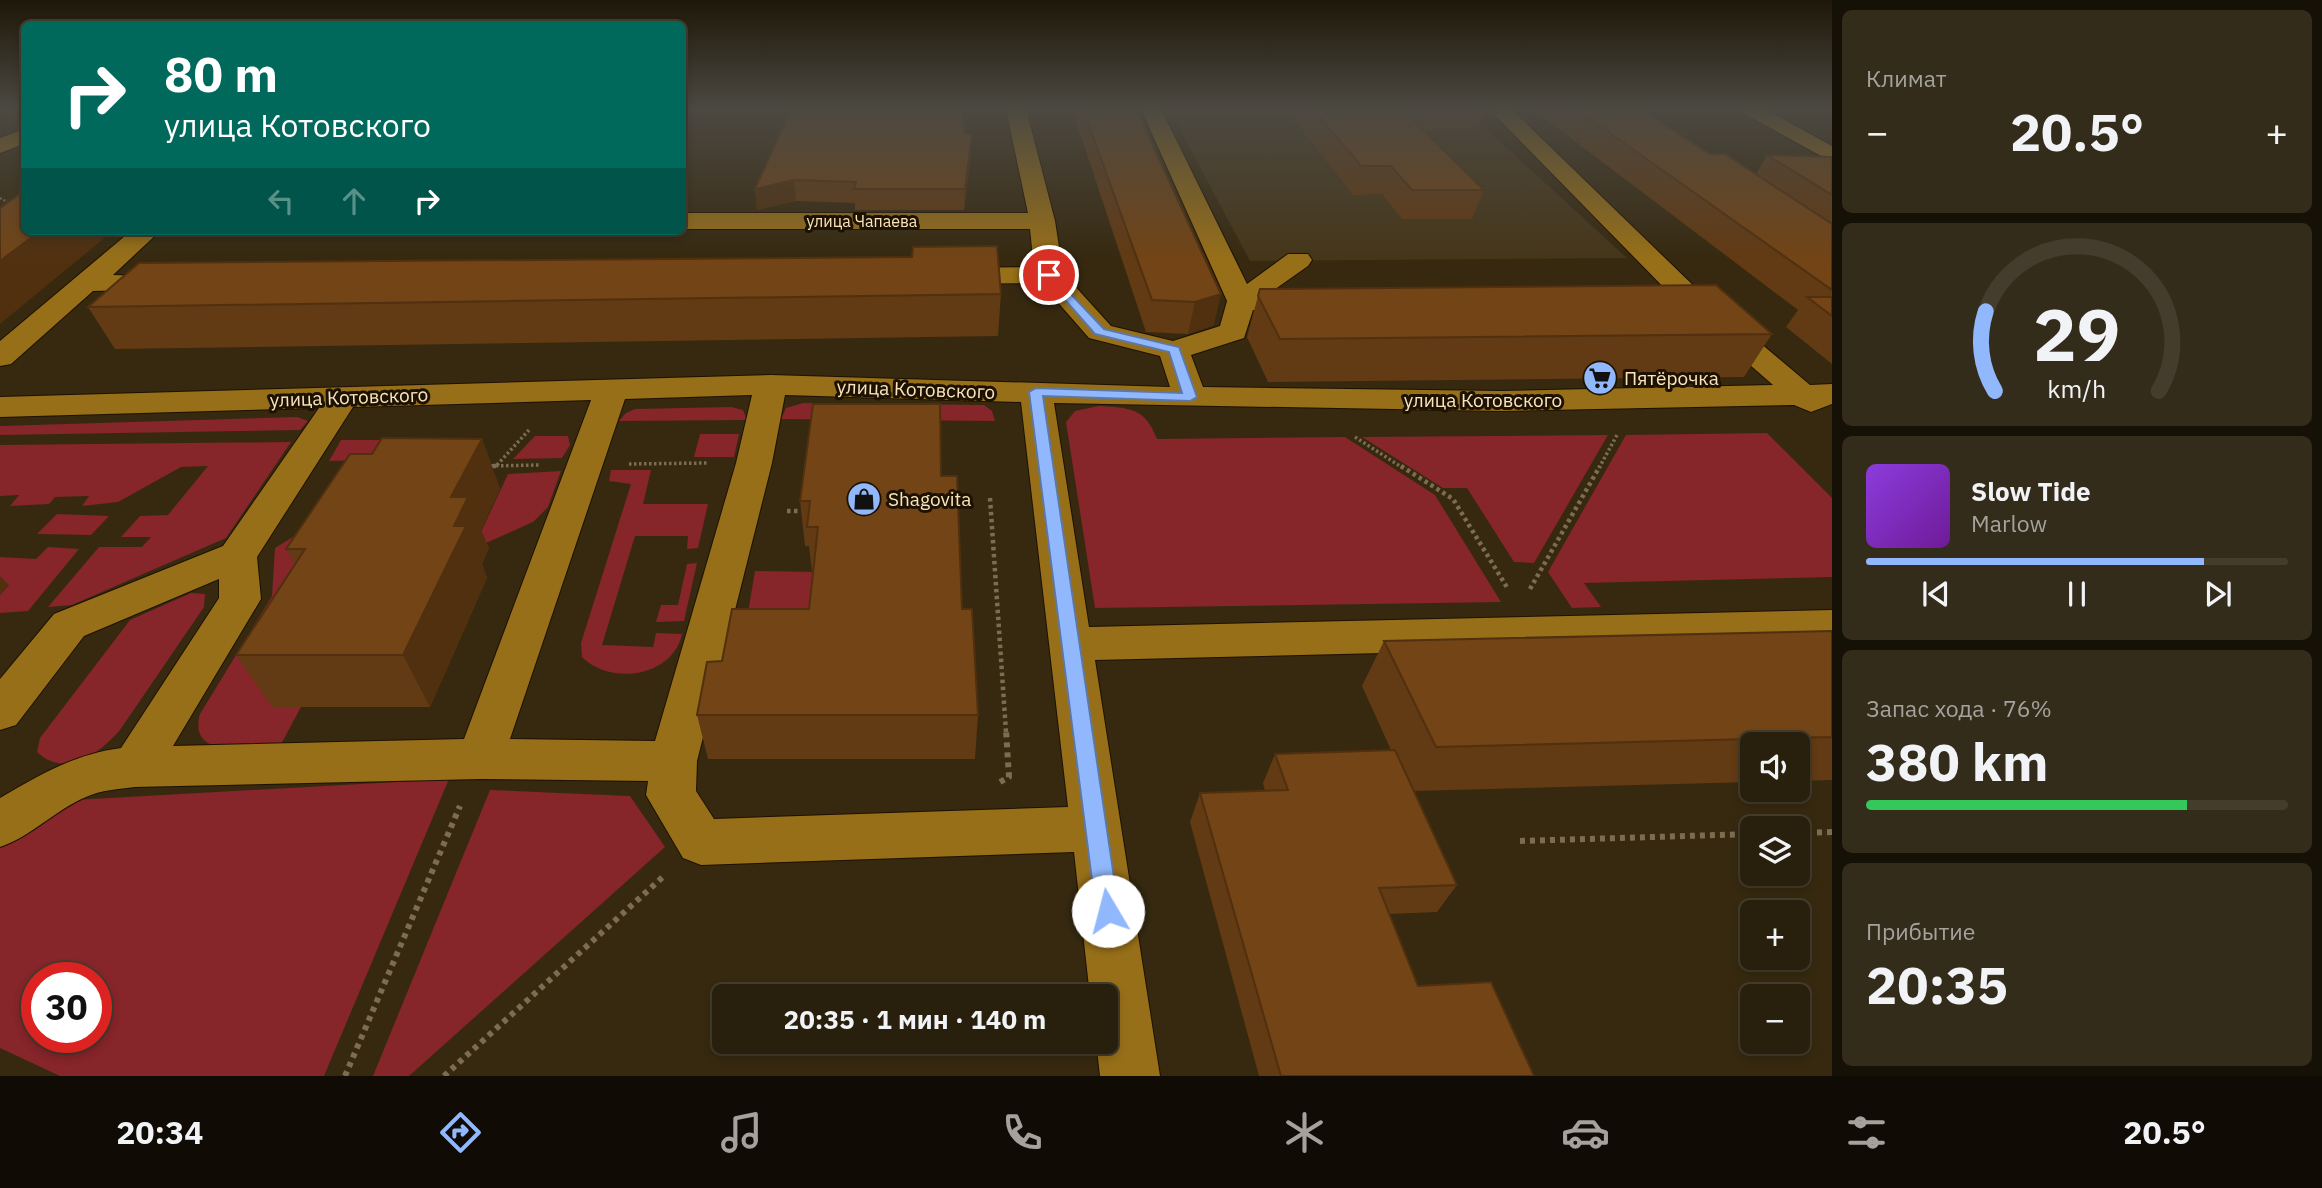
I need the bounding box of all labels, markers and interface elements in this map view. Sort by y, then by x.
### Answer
text: 80 m [164,42,278,105]
icon: right [49,49,140,140]
text: Климат [1866,63,1947,93]
text: 20.5° [2010,98,2144,165]
text: улица Котовского [164,104,431,146]
text: − [1866,107,1889,156]
text: + [2265,107,2288,156]
icon: left [262,182,300,220]
icon: ahead [335,182,373,220]
icon: right [408,182,446,220]
street label: улица Чапаева [807,211,918,231]
pin [1019,245,1079,305]
icon: arrive [1030,256,1068,294]
text: 29 [2033,286,2121,381]
supermarket icon: Пятёрочка [1581,359,1619,397]
place label: Пятёрочка [1624,366,1719,390]
text: km/h [2048,372,2106,405]
street label: улица Котовского [836,374,996,404]
street label: улица Котовского [269,382,429,412]
street label: улица Котовского [1404,388,1562,412]
text: Slow Tide [1971,474,2091,508]
shop icon: Shagovita [845,480,883,518]
place label: Shagovita [888,487,971,511]
text: Marlow [1971,508,2047,538]
icon: previous [1917,575,1955,613]
icon: pause [2058,575,2096,613]
icon: next [2199,575,2237,613]
text: Запас хода · 76% [1866,693,2052,723]
text: 380 km [1866,728,2048,795]
map controls [1740,732,1810,1054]
button: sound [1740,732,1810,802]
button: layers [1740,816,1810,886]
position arrow [1071,874,1145,948]
button: + [1740,900,1810,970]
text: Прибытие [1866,916,1975,946]
text: 20:35 [1866,951,2008,1018]
speed limit sign: 30 [21,962,112,1053]
button: − [1740,984,1810,1054]
text: 20:35 · 1 мин · 140 m [784,1002,1046,1036]
icon: directions [436,1108,485,1157]
icon: music [717,1108,766,1157]
icon: phone [998,1108,1047,1157]
icon: climate [1280,1108,1329,1157]
icon: car [1561,1108,1610,1157]
icon: filters [1842,1108,1891,1157]
text: 20:34 [116,1111,204,1153]
text: 20.5° [2123,1111,2206,1153]

